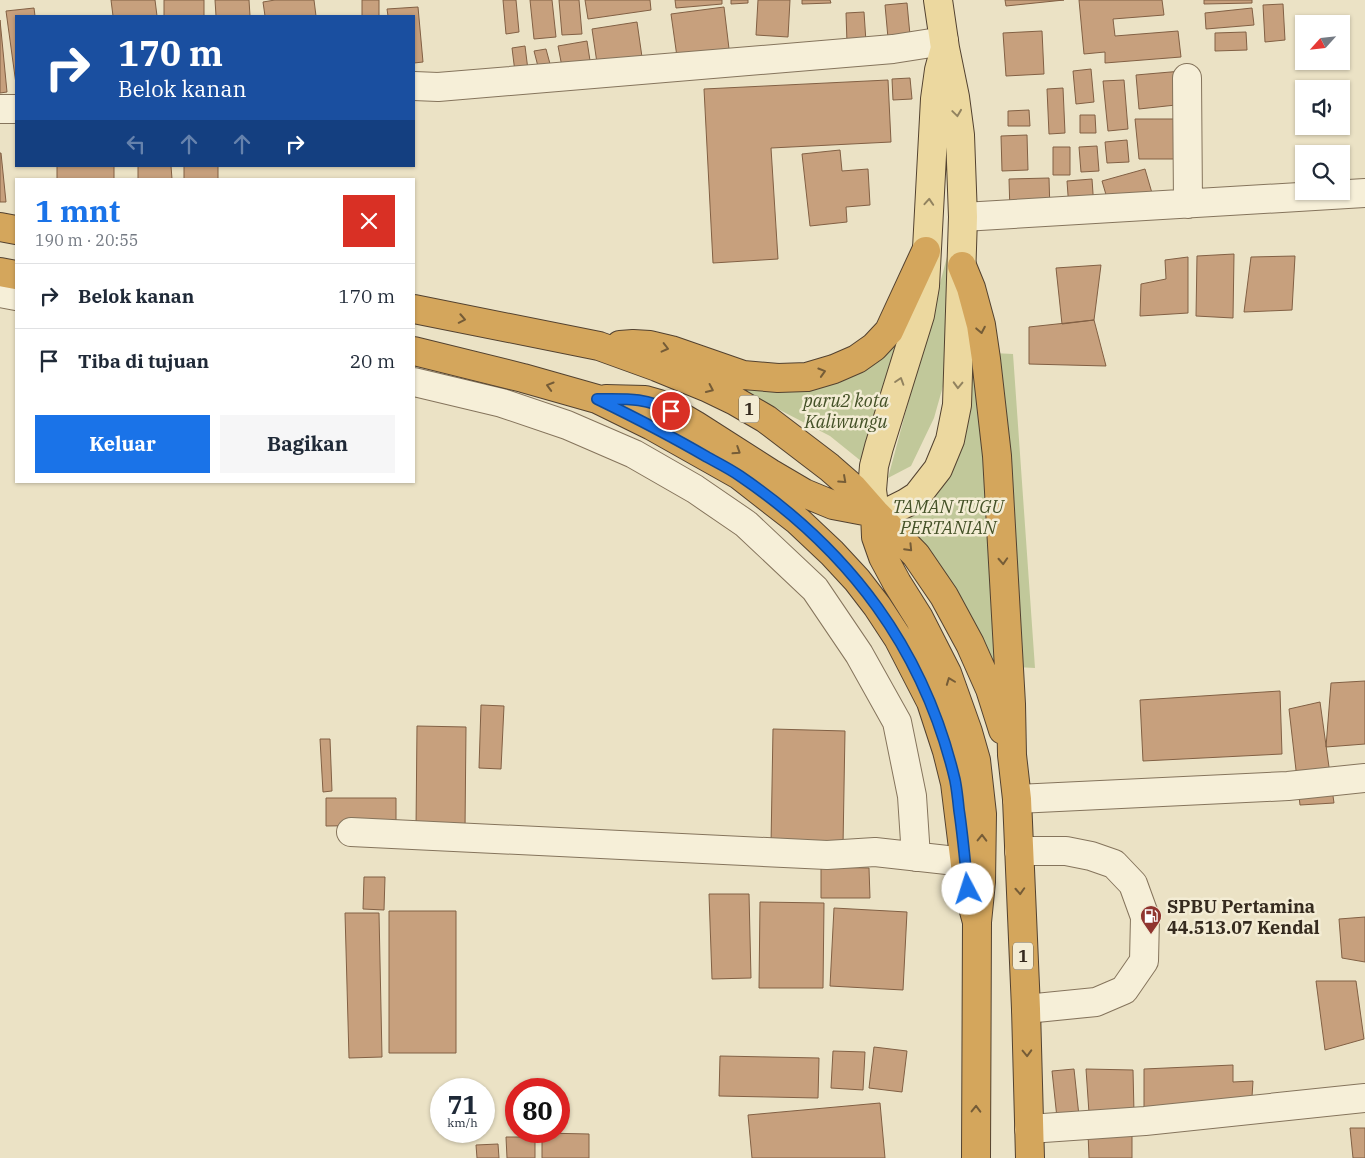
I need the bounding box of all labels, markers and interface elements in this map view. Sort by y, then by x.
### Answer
north arrow [1295,15,1350,70]
map controls [1295,15,1350,200]
text: 170 m [118,30,223,76]
icon: right [35,35,100,100]
text: Belok kanan [118,74,246,103]
button: sound [1295,80,1350,135]
one-way arrow [952,109,962,118]
icon: left [122,130,150,158]
icon: ahead [175,130,203,158]
icon: ahead [228,130,256,158]
icon: right [281,130,309,158]
button: search [1295,145,1350,200]
text: 1 mnt [35,191,120,230]
button: close [343,195,395,247]
one-way arrow [923,198,934,206]
text: 190 m · 20:55 [35,230,138,250]
icon: right [35,282,63,310]
text: Belok kanan [78,284,194,308]
text: 170 m [338,284,395,308]
one-way arrow [457,313,466,323]
one-way arrow [975,325,986,334]
one-way arrow [660,343,668,353]
icon: arrive [35,347,63,375]
text: Tiba di tujuan [78,349,209,373]
text: 20 m [350,349,395,373]
one-way arrow [817,368,826,378]
one-way arrow [894,378,904,386]
one-way arrow [546,381,554,391]
one-way arrow [705,382,714,393]
one-way arrow [953,382,963,389]
park label: paru2 kota Kaliwungu [801,389,889,433]
pin [650,390,692,432]
road number: 1 [739,396,759,422]
icon: arrive [657,397,685,425]
button: Keluar [35,415,210,473]
button: Bagikan [220,415,395,473]
one-way arrow [731,445,740,455]
one-way arrow [838,474,847,483]
park label: TAMAN TUGU PERTANIAN [892,495,1005,539]
one-way arrow [903,542,912,551]
one-way arrow [998,557,1009,565]
one-way arrow [945,677,955,685]
one-way arrow [977,834,987,842]
position arrow [941,862,993,914]
one-way arrow [1015,887,1026,895]
place label: SPBU Pertamina 44.513.07 Kendal [1167,895,1320,939]
fuel station icon: SPBU Pertamina 44.513.07 Kendal [1139,904,1163,935]
road number: 1 [1013,942,1033,969]
one-way arrow [1022,1050,1032,1057]
speed limit sign: 80 [505,1078,570,1143]
text: 71 [447,1088,478,1121]
one-way arrow [971,1105,981,1113]
text: km/h [447,1115,478,1130]

